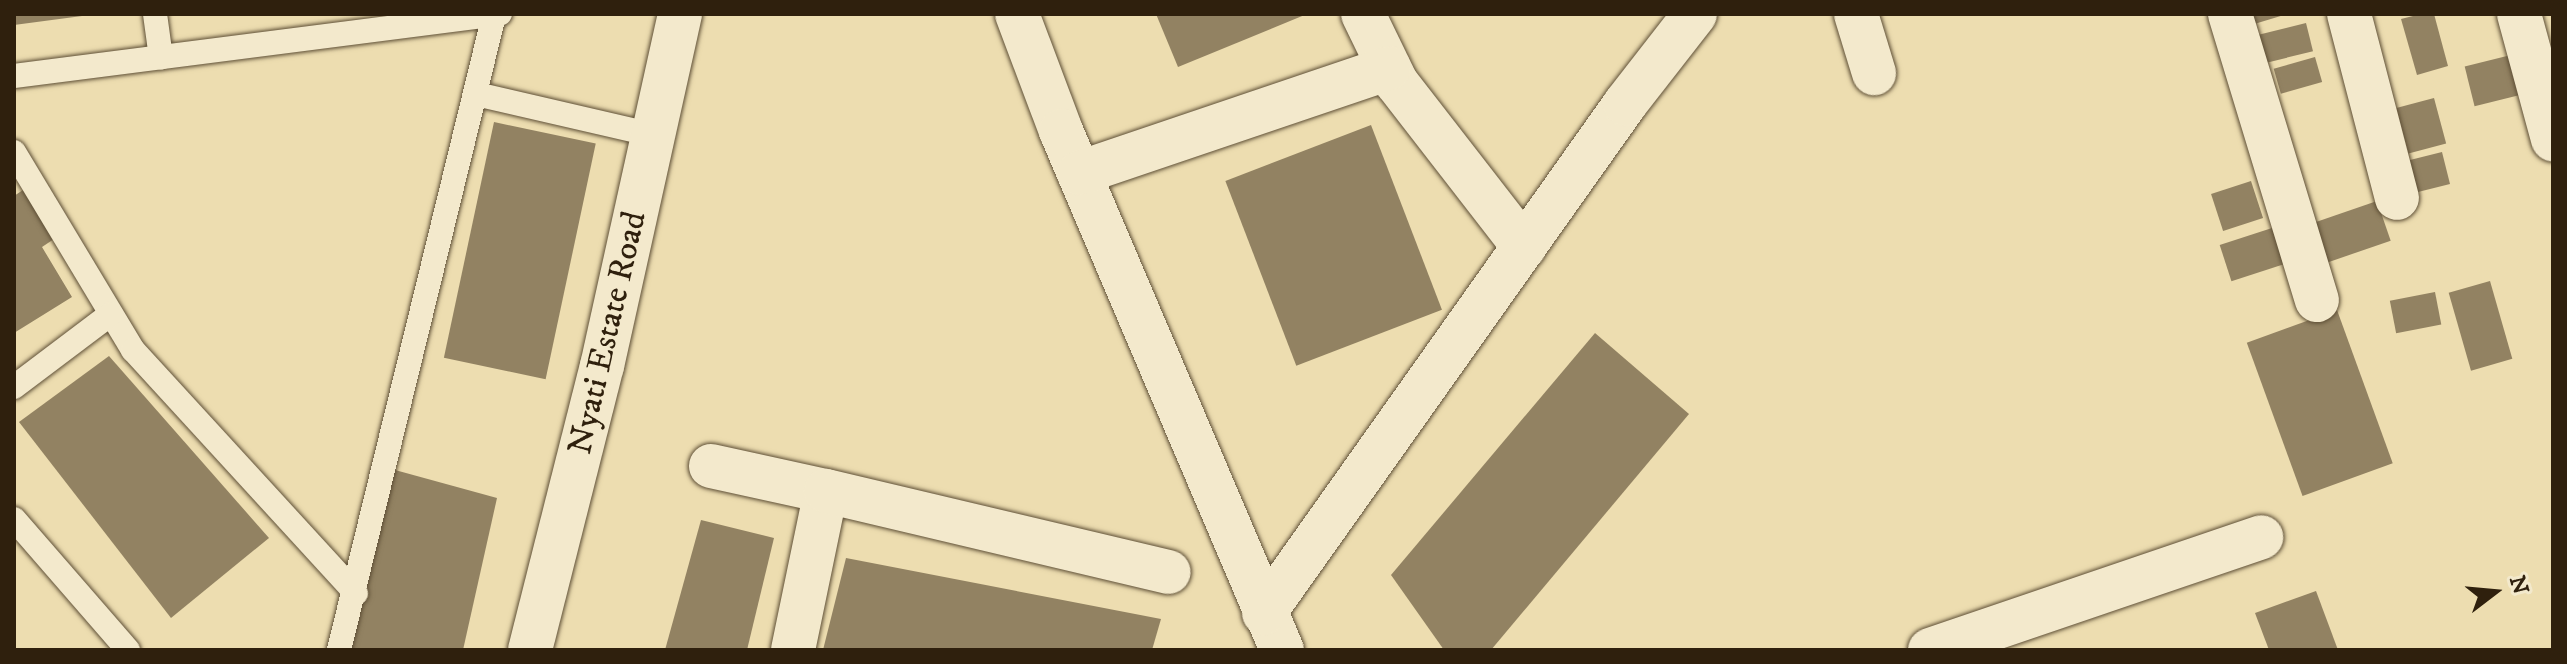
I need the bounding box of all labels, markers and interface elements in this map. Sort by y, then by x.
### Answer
street label: Nyati Estate Road [560,208,656,458]
north arrow [2455,552,2535,632]
text: N [2503,573,2534,598]

